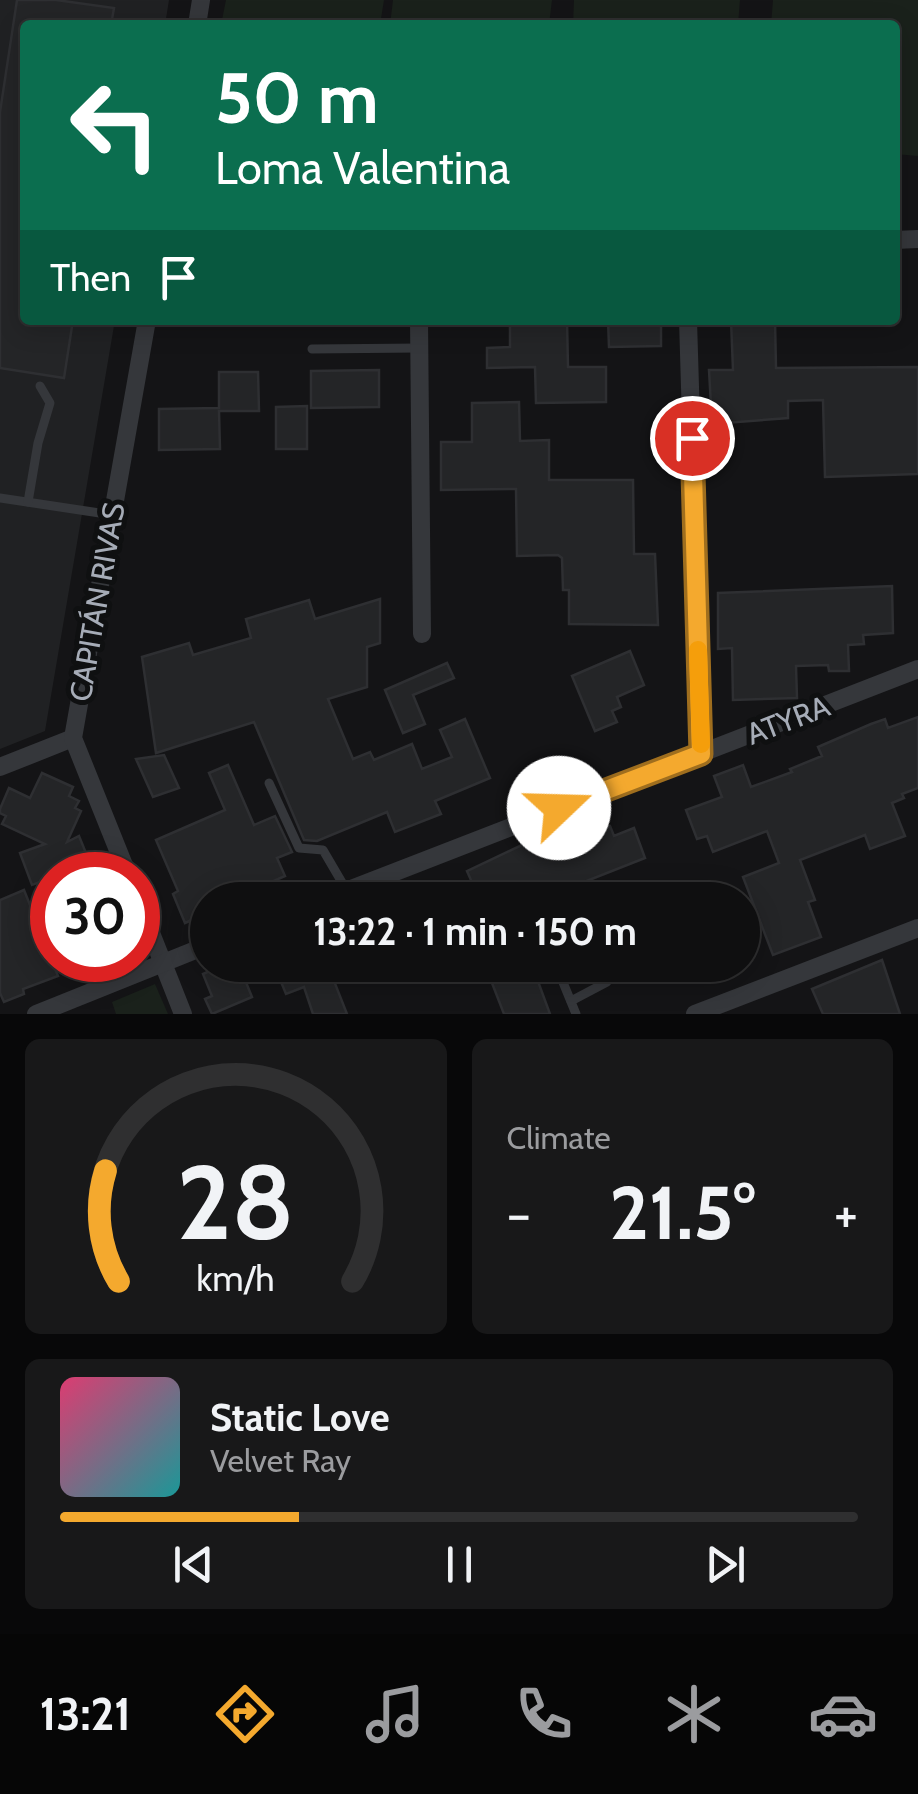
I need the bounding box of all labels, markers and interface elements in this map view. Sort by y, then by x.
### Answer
text: 50 m [215,55,379,141]
icon: left [50,60,180,190]
text: Loma Valentina [215,141,510,195]
icon: arrive [151,250,206,305]
text: Then [50,254,131,301]
pin [650,396,735,481]
icon: arrive [665,411,720,466]
street label: CAPITÁN RIVAS [61,500,133,704]
street label: ATYRA [741,687,835,753]
position arrow [507,756,611,860]
speed limit sign: 30 [30,852,160,982]
text: 13:22 · 1 min · 150 m [313,908,637,955]
text: Climate [507,1118,611,1157]
text: 28 [177,1139,295,1265]
text: 21.5° [609,1167,755,1258]
text: − [507,1180,531,1247]
text: + [834,1180,858,1247]
text: km/h [197,1257,275,1300]
text: Static Love [210,1394,389,1441]
text: Velvet Ray [210,1441,351,1480]
icon: previous [166,1537,221,1592]
icon: pause [432,1537,487,1592]
icon: next [698,1537,753,1592]
icon: directions [210,1679,280,1749]
icon: music [360,1679,430,1749]
icon: phone [509,1679,579,1749]
icon: climate [659,1679,729,1749]
icon: car [808,1679,878,1749]
text: 13:21 [40,1687,131,1741]

